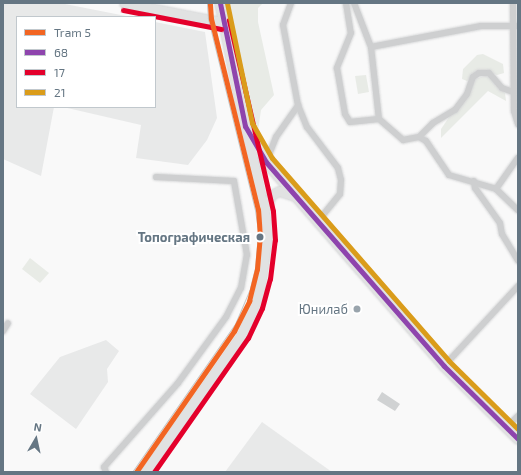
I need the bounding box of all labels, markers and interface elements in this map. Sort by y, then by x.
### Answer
legend [16,16,156,108]
text: Tram 5 [54,25,91,39]
text: 68 [54,45,68,59]
text: 17 [54,65,65,79]
text: 21 [54,85,66,99]
place label: Топографическая [138,229,250,245]
marker: Топографическая [253,230,267,244]
place label: Юнилаб [299,301,348,317]
marker: Юнилаб [351,303,363,315]
north arrow [16,419,56,459]
text: N [33,420,43,434]

